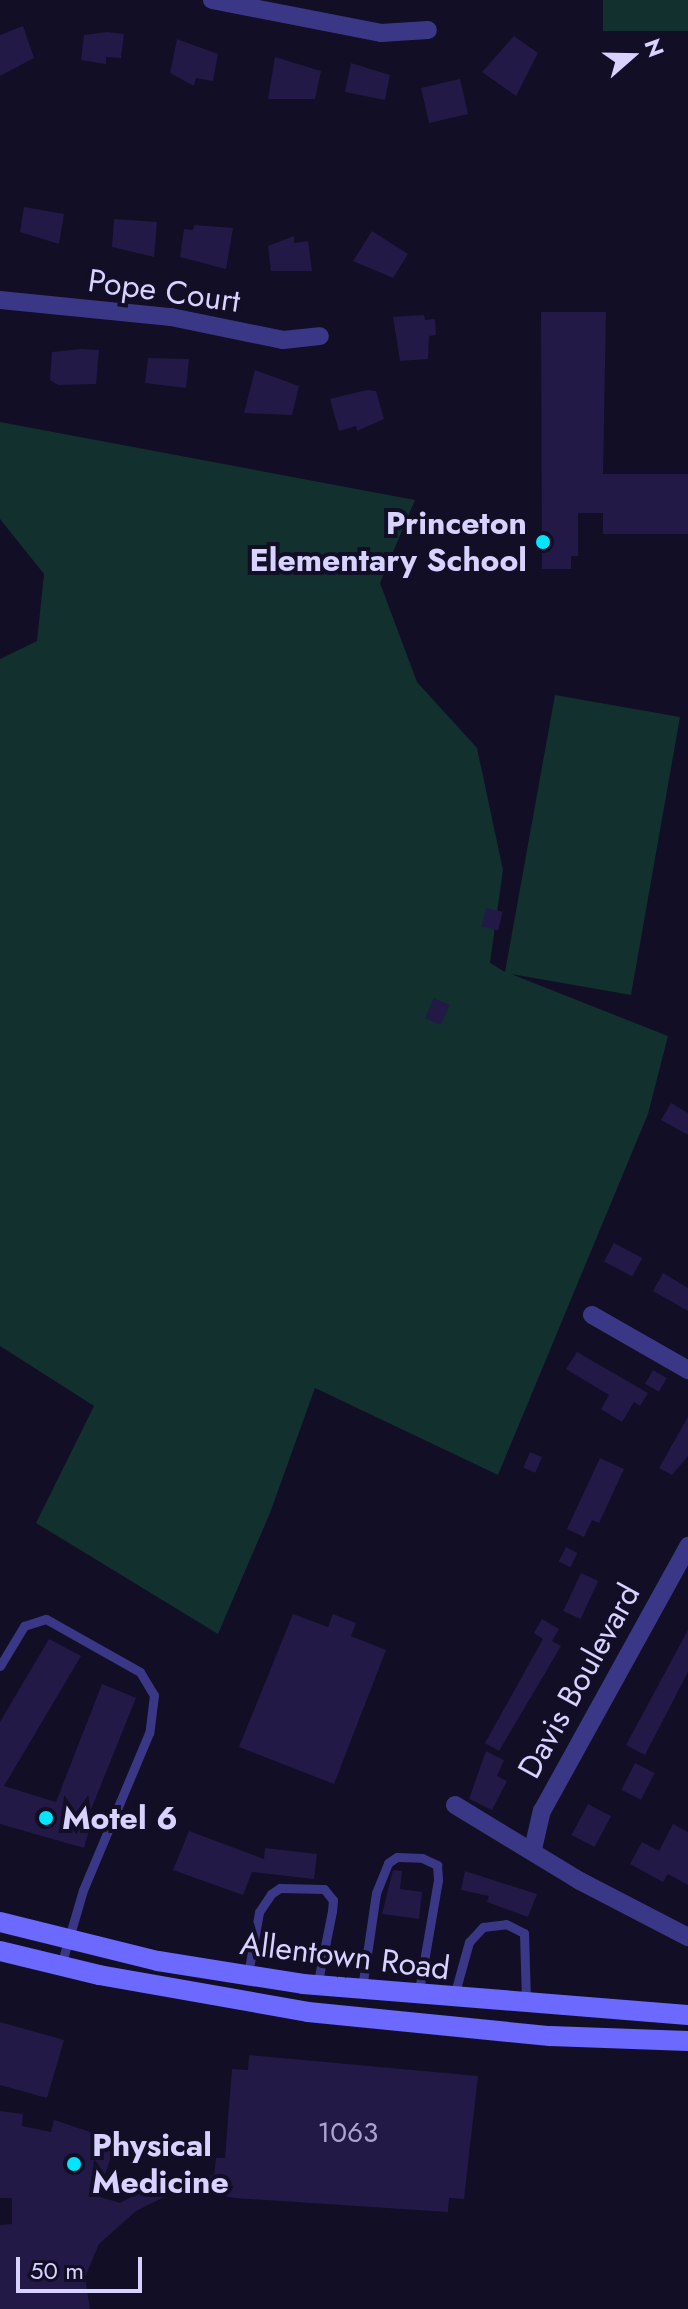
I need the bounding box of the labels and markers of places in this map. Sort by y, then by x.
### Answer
place label: Princeton Elementary School [250,505,527,580]
marker: Princeton Elementary School [534,533,552,551]
place label: Motel 6 [62,1799,178,1837]
marker: Motel 6 [37,1809,55,1827]
place label: Physical Medicine [92,2127,229,2202]
marker: Physical Medicine [63,2153,85,2175]

